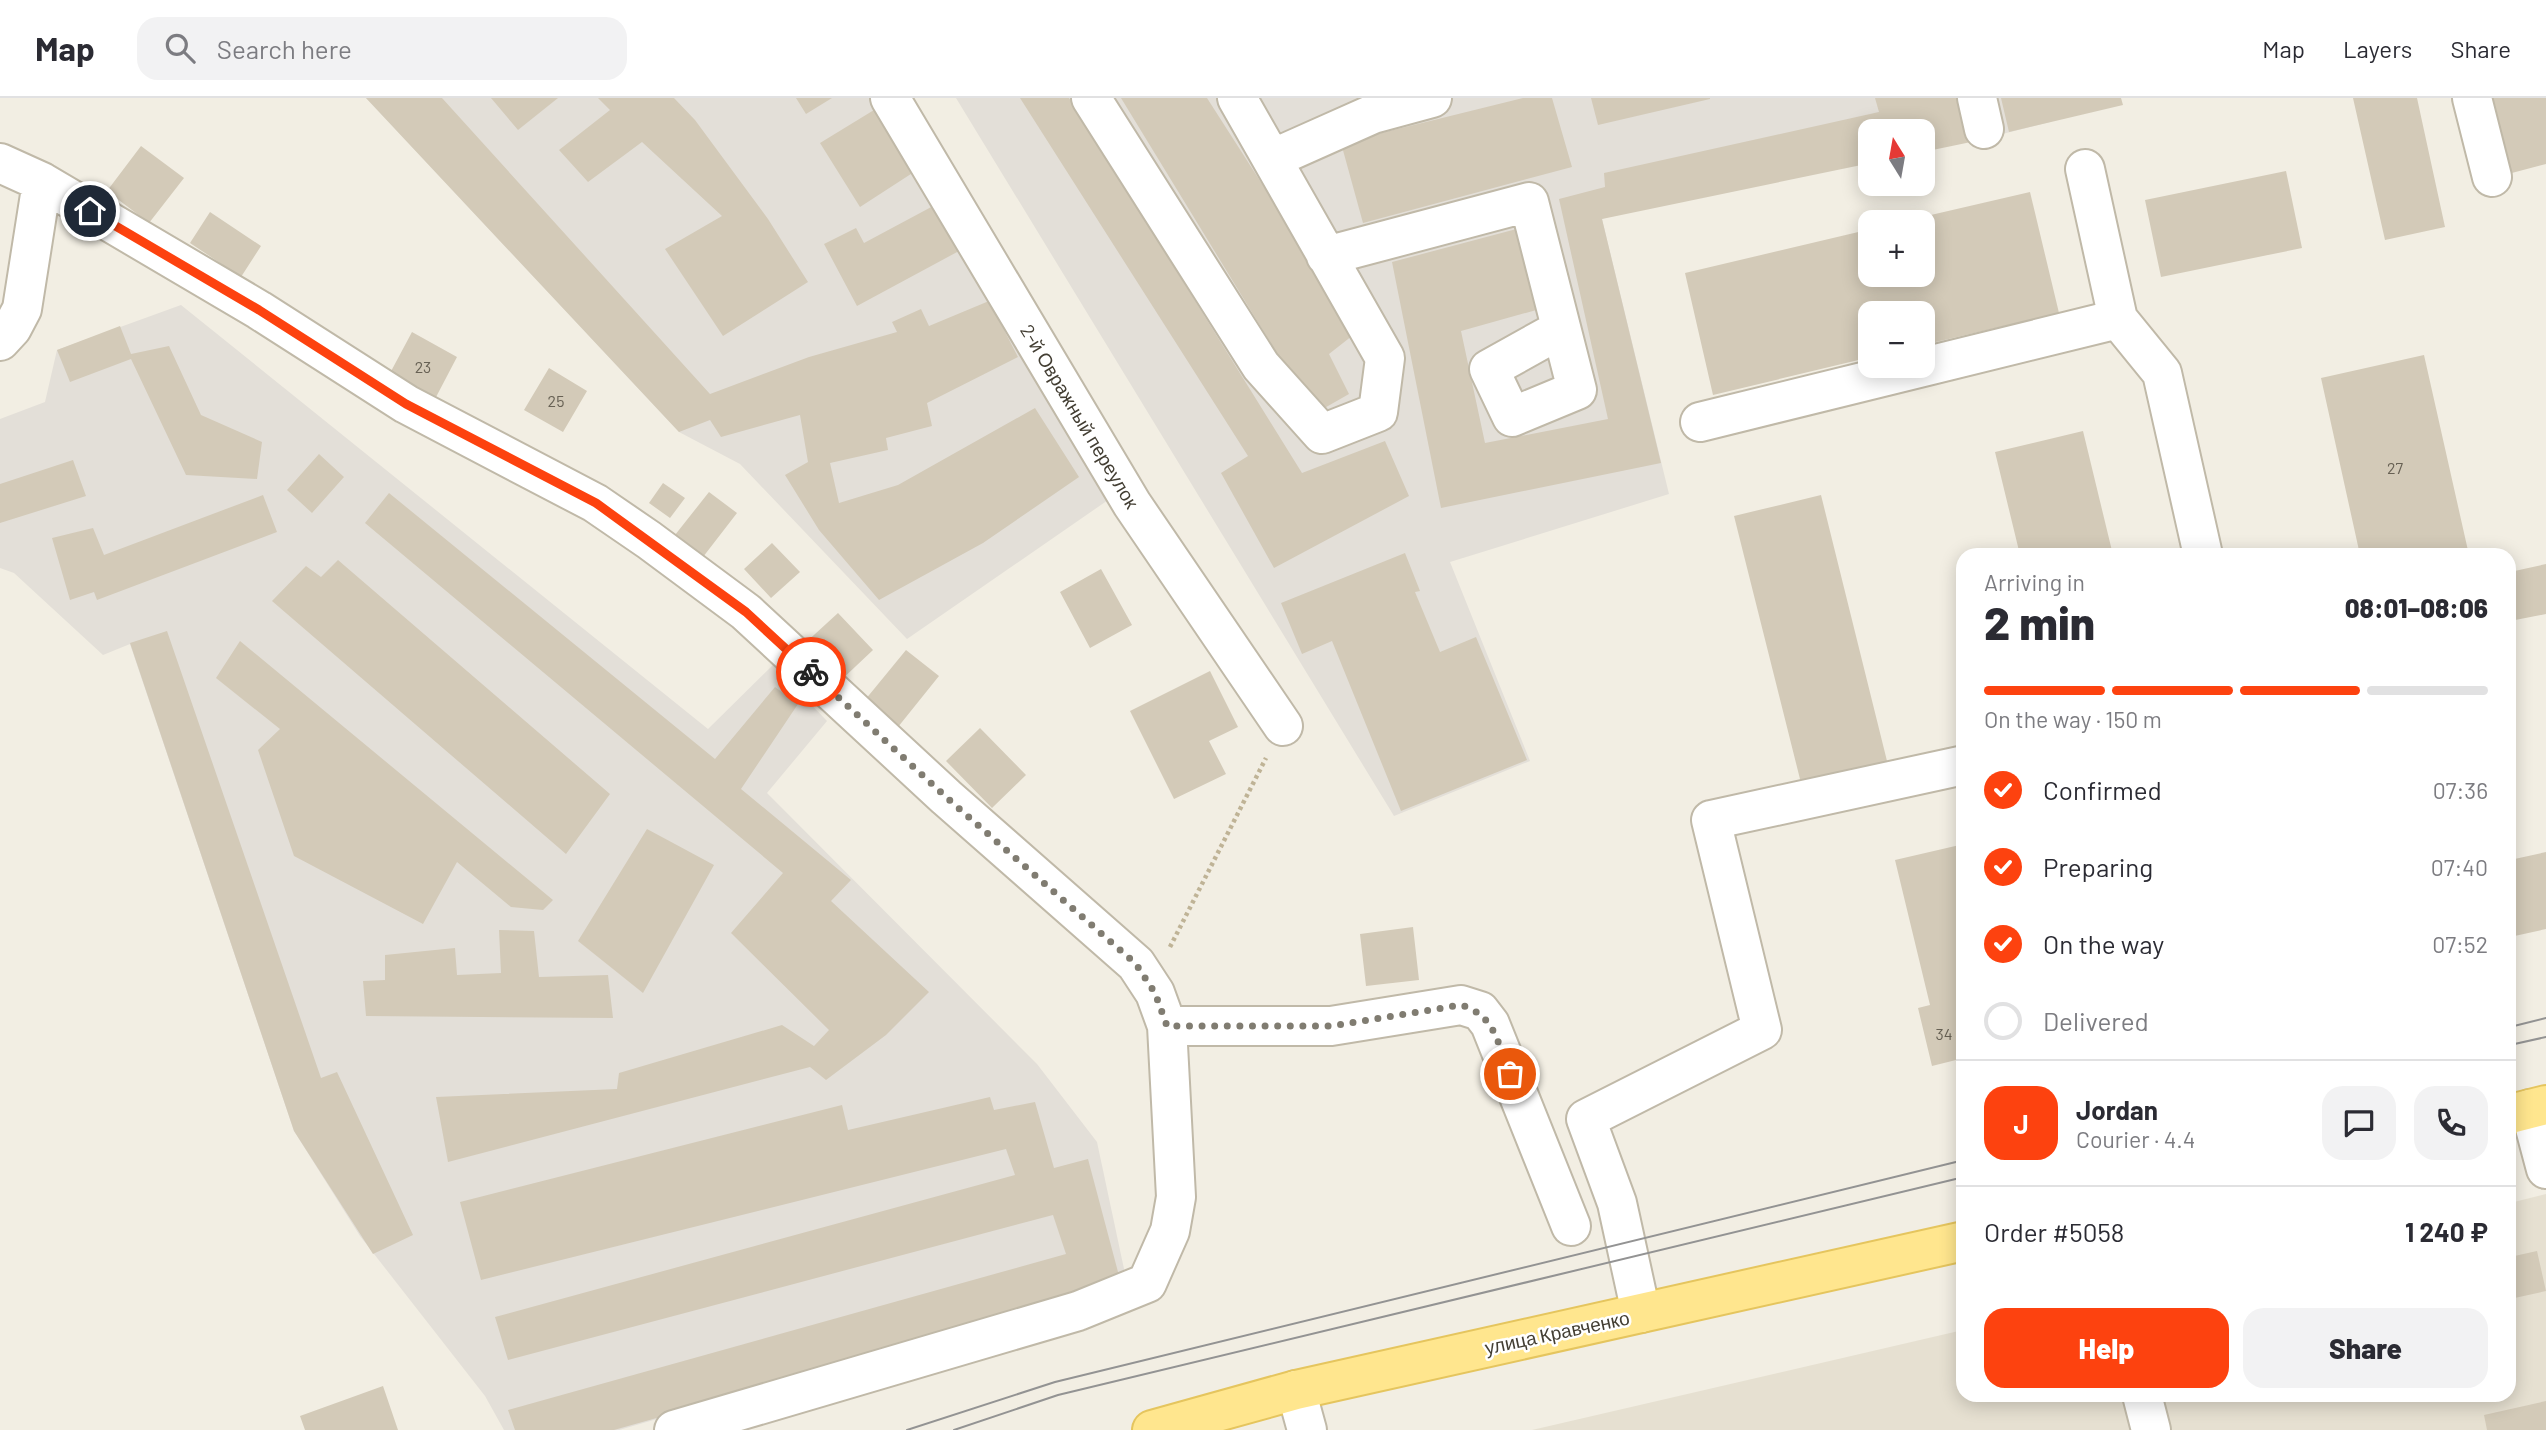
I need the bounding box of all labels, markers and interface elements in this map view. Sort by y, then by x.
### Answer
search box [137,17,627,80]
text: Map [35,28,95,68]
icon: search [161,29,199,67]
text: Search here [217,33,352,64]
text: Map [2262,34,2305,63]
text: Layers [2343,34,2412,63]
text: Share [2450,34,2511,63]
north arrow [1858,119,1936,196]
map controls [1858,119,1935,378]
pin [60,181,120,241]
icon: home [71,192,109,230]
button: + [1858,210,1935,287]
button: − [1858,301,1935,378]
street label: 2-й Овражный переулок [1016,320,1144,513]
house number: 23 [415,357,431,376]
house number: 25 [548,391,564,410]
house number: 27 [2387,458,2403,477]
text: Arriving in [1984,568,2085,596]
text: 08:01–08:06 [2345,592,2488,623]
text: 2 min [1984,594,2095,649]
courier [776,637,846,707]
icon: bike [792,653,830,691]
text: On the way · 150 m [1984,705,2162,733]
icon: check [1984,771,2022,809]
text: Confirmed [2043,774,2162,805]
text: 07:36 [2433,776,2488,804]
icon: check [1984,848,2022,886]
text: Preparing [2043,851,2153,882]
text: 07:40 [2431,853,2488,881]
icon: check [1984,925,2022,963]
text: On the way [2043,928,2164,959]
text: 07:52 [2432,930,2488,958]
text: Delivered [2043,1005,2149,1036]
house number: 34 [1935,1024,1953,1043]
pin [1480,1044,1540,1104]
icon: bag [1491,1055,1529,1093]
button: chat [2322,1086,2396,1160]
button: phone [2414,1086,2488,1160]
text: Jordan [2076,1094,2158,1125]
text: J [2013,1108,2029,1139]
text: Courier · 4.4 [2076,1125,2195,1153]
text: Order #5058 [1984,1216,2124,1247]
text: 1 240 ₽ [2405,1216,2488,1247]
street label: улица Кравченко [1482,1305,1632,1359]
button: Help [1984,1308,2229,1388]
button: Share [2243,1308,2488,1388]

